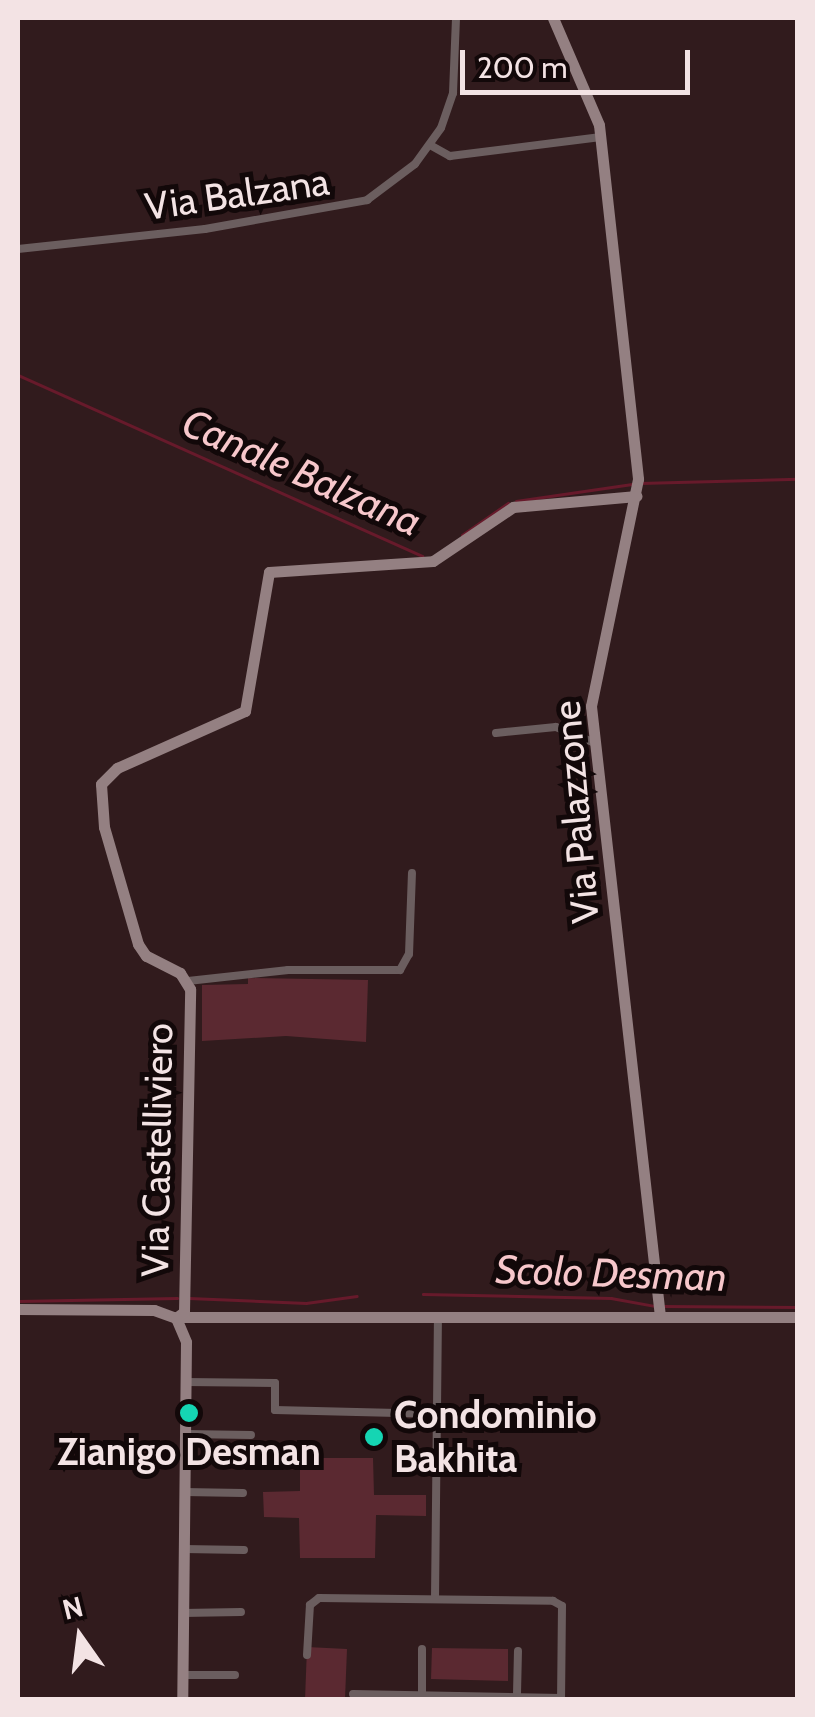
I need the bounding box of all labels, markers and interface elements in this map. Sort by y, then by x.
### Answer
scale bar [465,30,695,92]
text: 200 m [477,49,568,86]
street label: Via Balzana [142,159,332,229]
water label: Canale Balzana [175,398,429,546]
street label: Via Palazzone [544,699,608,925]
street label: Via Castelliviero [132,1023,182,1277]
water label: Scolo Desman [495,1245,727,1301]
place label: Condominio Bakhita [394,1392,597,1482]
marker: Zianigo Desman [178,1402,200,1424]
marker: Condominio Bakhita [363,1426,385,1448]
place label: Zianigo Desman [57,1429,321,1475]
north arrow [30,1587,130,1687]
text: N [59,1589,86,1627]

